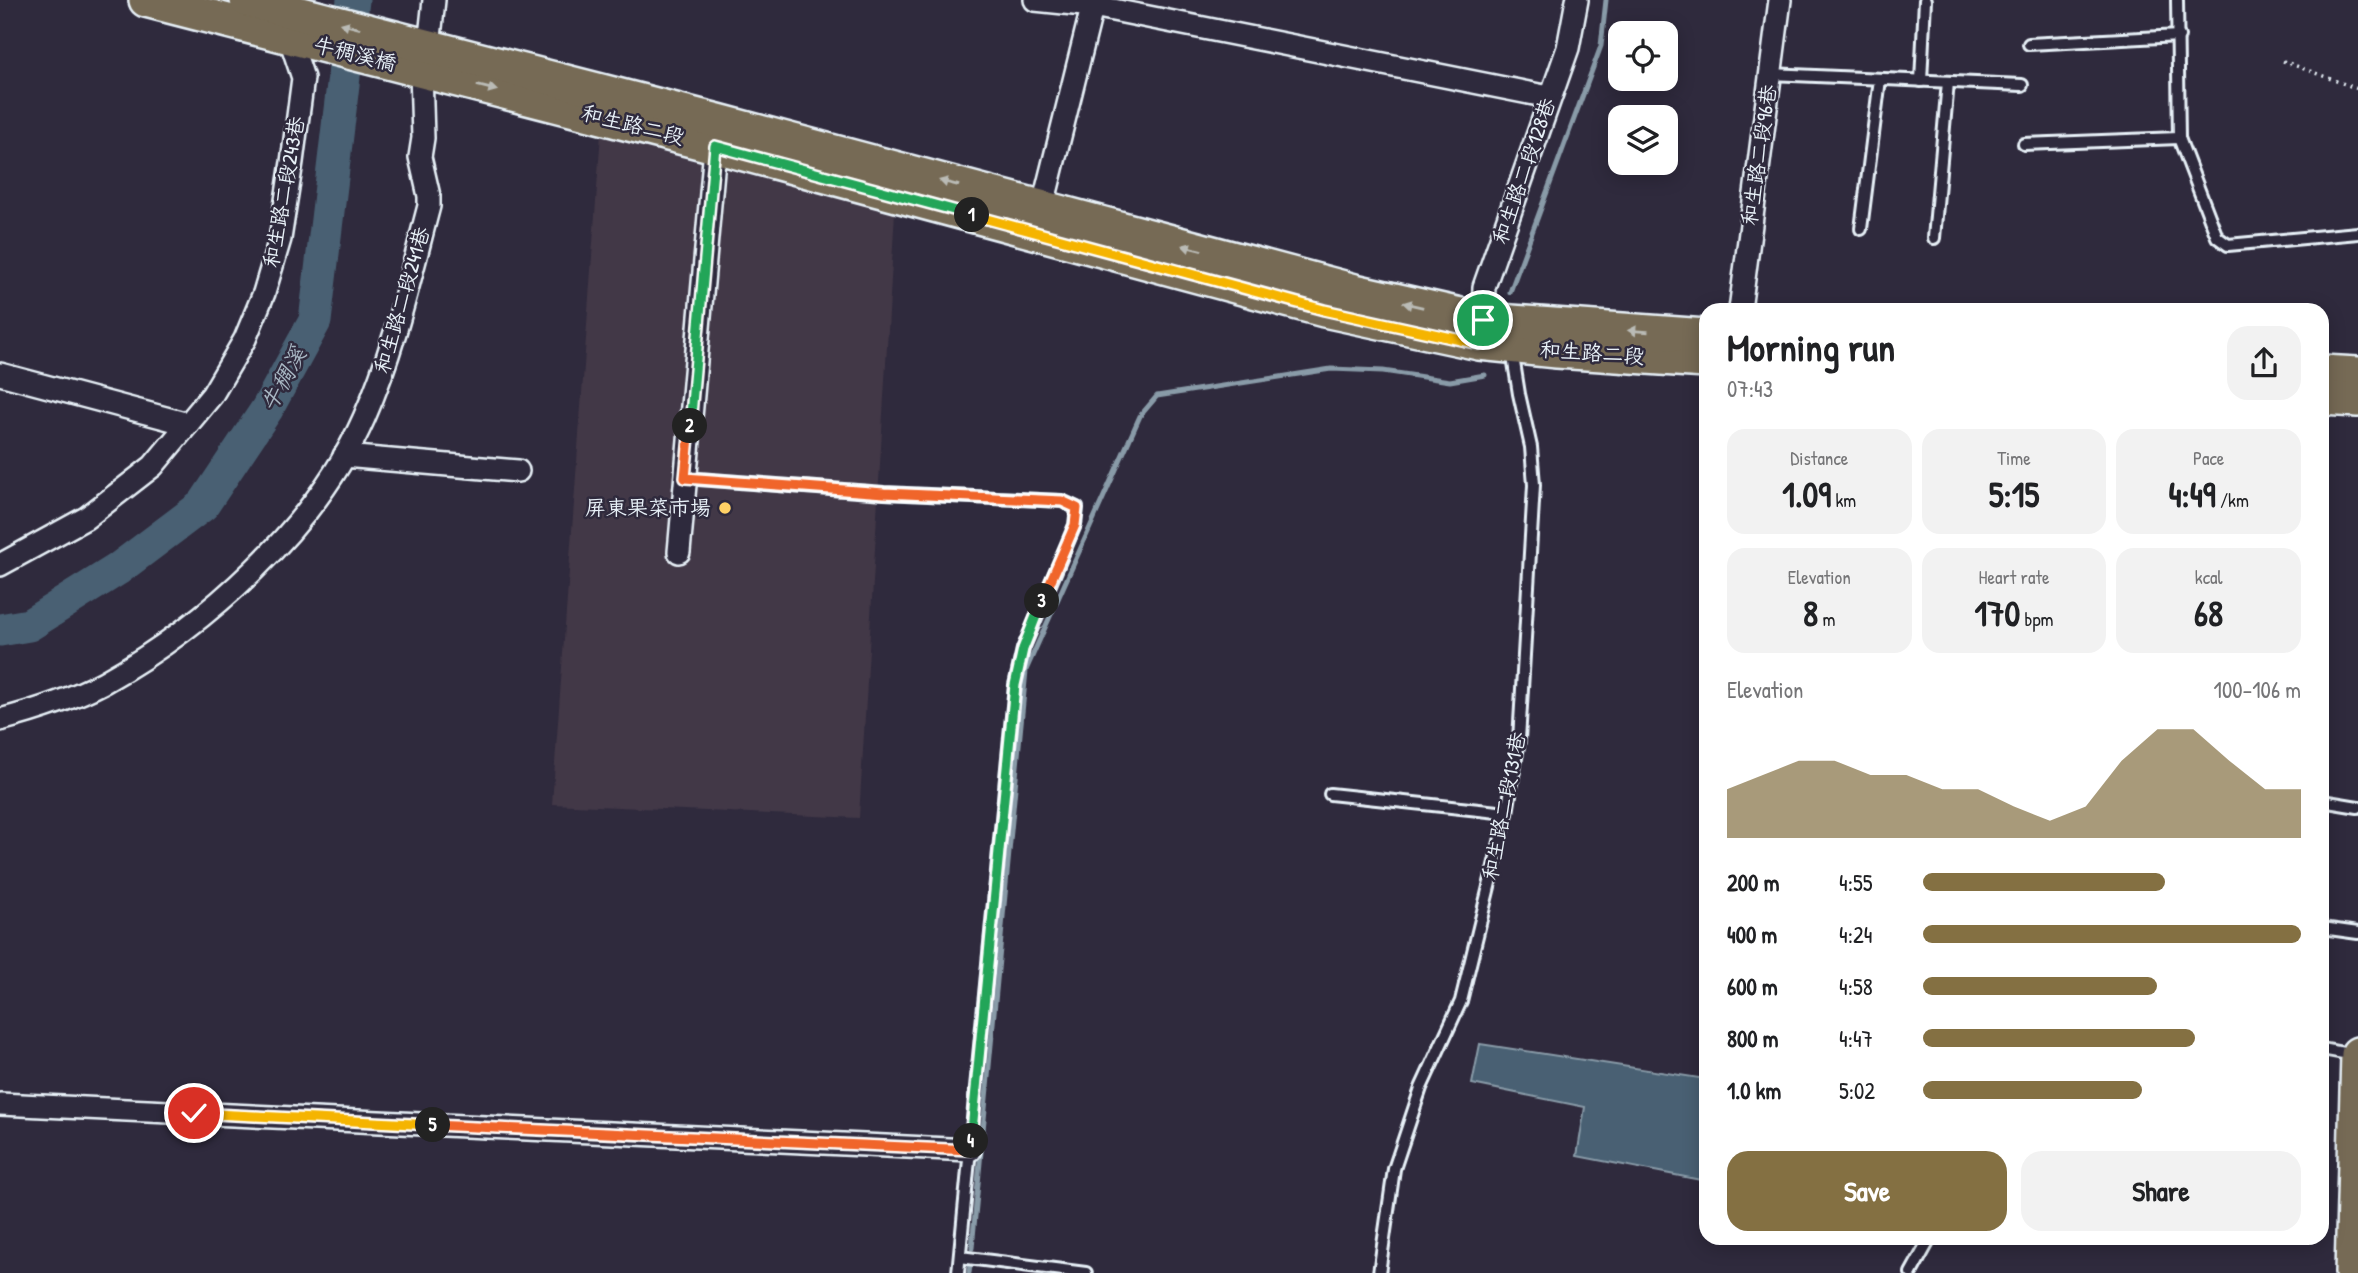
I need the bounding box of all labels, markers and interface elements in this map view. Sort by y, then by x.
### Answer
one-way arrow [339,20,361,31]
map controls [1608,21,1678,175]
button: locate [1608,21,1678,91]
street label: 牛稠溪橋 [311,29,399,78]
one-way arrow [476,83,498,94]
street label: 和生路二段96巷 [1734,83,1783,227]
street label: 和生路二段128巷 [1485,94,1562,248]
street label: 和生路二段 [579,98,688,151]
button: layers [1608,105,1678,175]
street label: 和生路二段243巷 [256,114,311,270]
one-way arrow [938,177,960,188]
pin: 1 [954,198,990,232]
text: 1 [968,201,975,227]
street label: 和生路二段241巷 [367,223,436,377]
one-way arrow [1181,242,1203,253]
pin [1453,290,1513,350]
one-way arrow [1402,299,1424,310]
icon: arrive [1464,301,1502,339]
text: Morning run [1727,321,1895,373]
one-way arrow [1627,325,1649,336]
button: share [2227,326,2301,400]
street label: 和生路二段 [1539,334,1645,371]
water label: 牛稠溪 [252,339,314,416]
text: 07:43 [1727,373,1773,404]
pin: 2 [672,408,708,444]
text: 2 [685,412,694,438]
text: Distance [1790,445,1848,471]
text: Time [1997,445,2031,471]
text: Pace [2193,445,2224,471]
text: 1.09 [1782,471,1831,518]
text: 5:15 [1989,471,2039,518]
text: 4:49 [2168,471,2216,518]
text: km [1831,487,1856,513]
text: /km [2216,487,2249,513]
place label: 屏東果菜市場 [585,493,711,522]
marker: 屏東果菜市場 [717,500,733,516]
text: Elevation [1788,564,1851,590]
text: Heart rate [1979,564,2049,590]
text: kcal [2195,564,2223,590]
pin: 3 [1024,584,1060,618]
text: 3 [1037,587,1046,613]
text: 8 [1803,590,1818,637]
text: 170 [1975,590,2020,637]
text: 68 [2194,590,2223,637]
text: m [1818,606,1836,632]
text: bpm [2020,606,2053,632]
text: Elevation [1727,674,1803,705]
text: 100–106 m [2214,674,2301,705]
street label: 和生路二段131巷 [1475,729,1532,883]
text: 200 m [1727,867,1779,898]
text: 4:55 [1839,867,1872,898]
text: 400 m [1727,919,1777,950]
text: 4:24 [1839,919,1872,950]
text: 600 m [1727,971,1778,1002]
text: 4:58 [1839,971,1873,1002]
text: 800 m [1727,1023,1779,1054]
text: 4:47 [1839,1023,1873,1054]
text: 1.0 km [1727,1075,1781,1106]
text: 5:02 [1839,1075,1875,1106]
pin [164,1083,224,1143]
icon: check [175,1094,213,1132]
pin: 5 [416,1108,450,1142]
text: 5 [428,1111,437,1137]
pin: 4 [954,1124,988,1158]
text: 4 [967,1127,974,1153]
button: Save [1727,1151,2007,1231]
button: Share [2021,1151,2301,1231]

